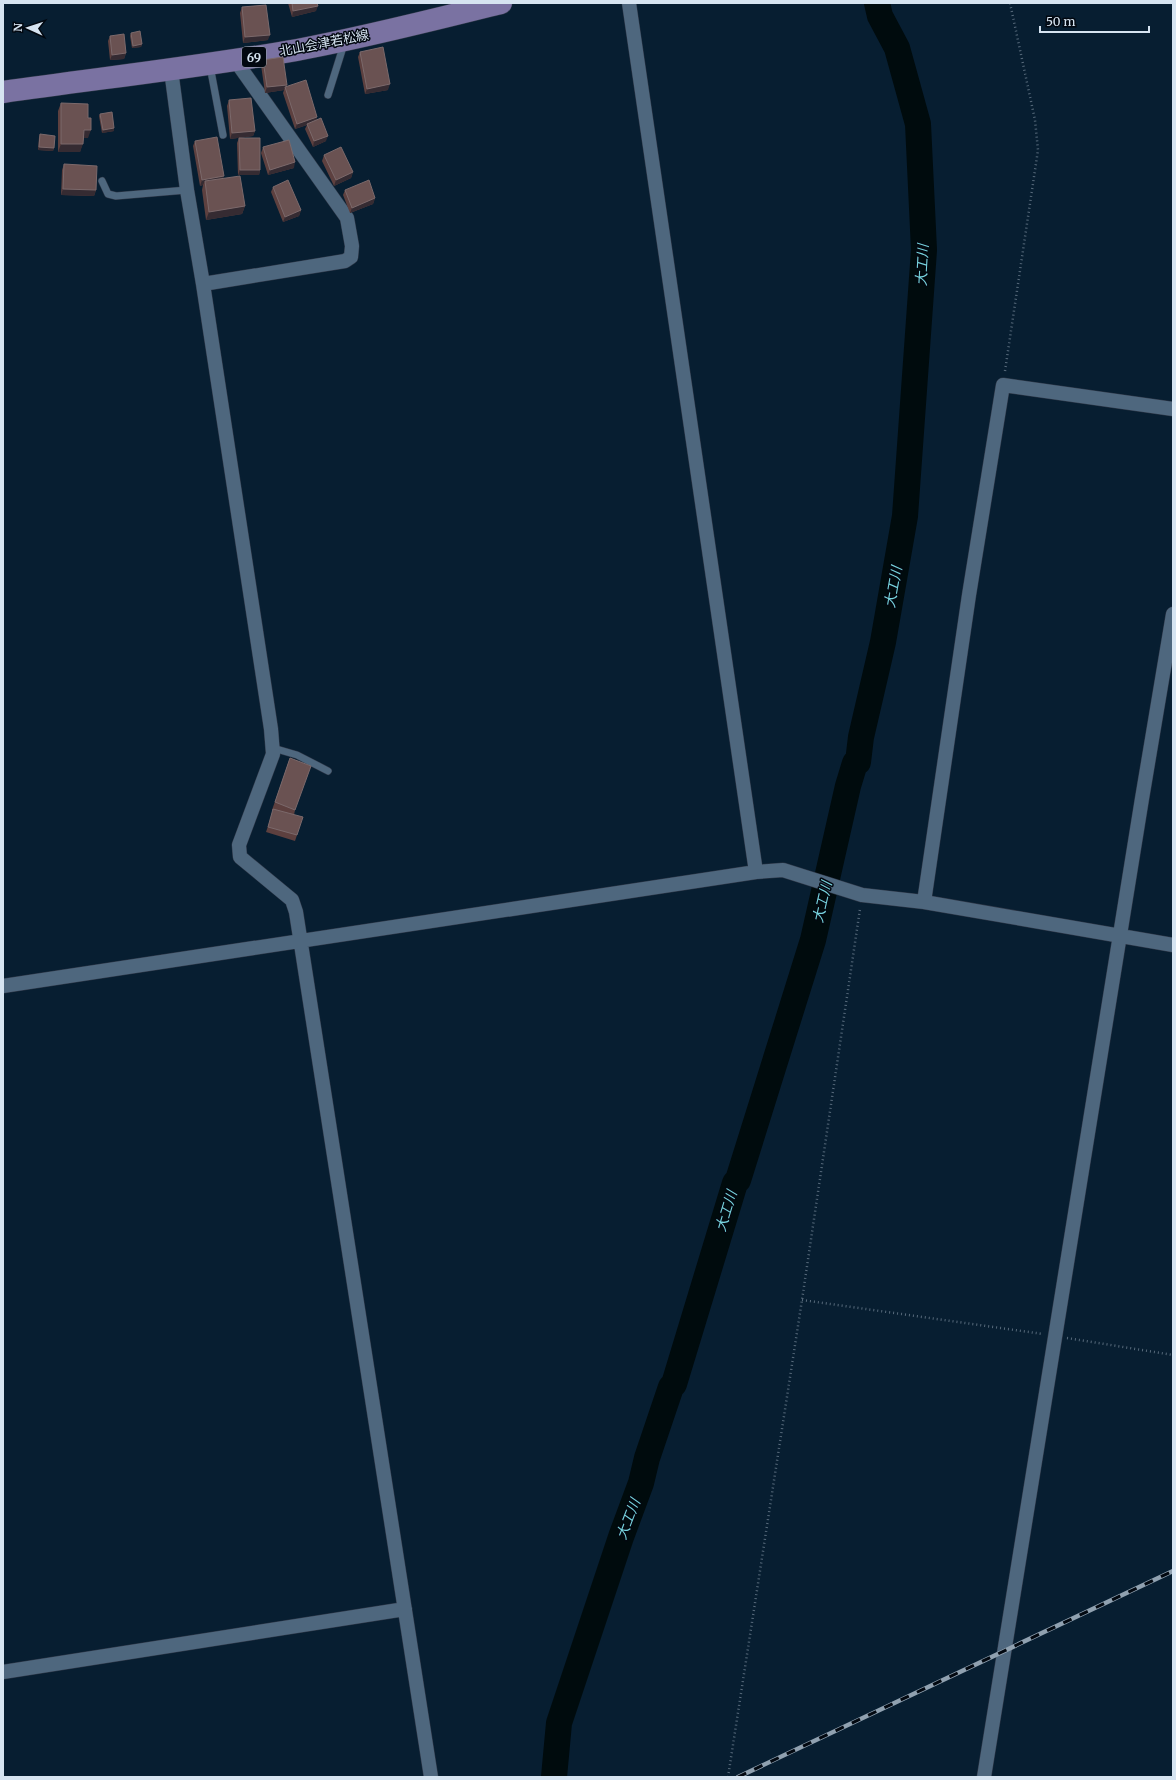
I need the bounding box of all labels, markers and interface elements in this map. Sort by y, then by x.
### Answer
north arrow [8,8,48,48]
scale bar [1040,8,1149,34]
text: 50 m [1046,14,1075,29]
text: N [11,22,25,32]
street label: 北山会津若松線 [278,26,370,60]
road number: 69 [242,47,266,67]
water label: 大工川 [912,242,932,286]
water label: 大工川 [880,563,906,609]
water label: 大工川 [809,878,836,924]
water label: 大工川 [711,1186,741,1234]
water label: 大工川 [612,1494,645,1542]

